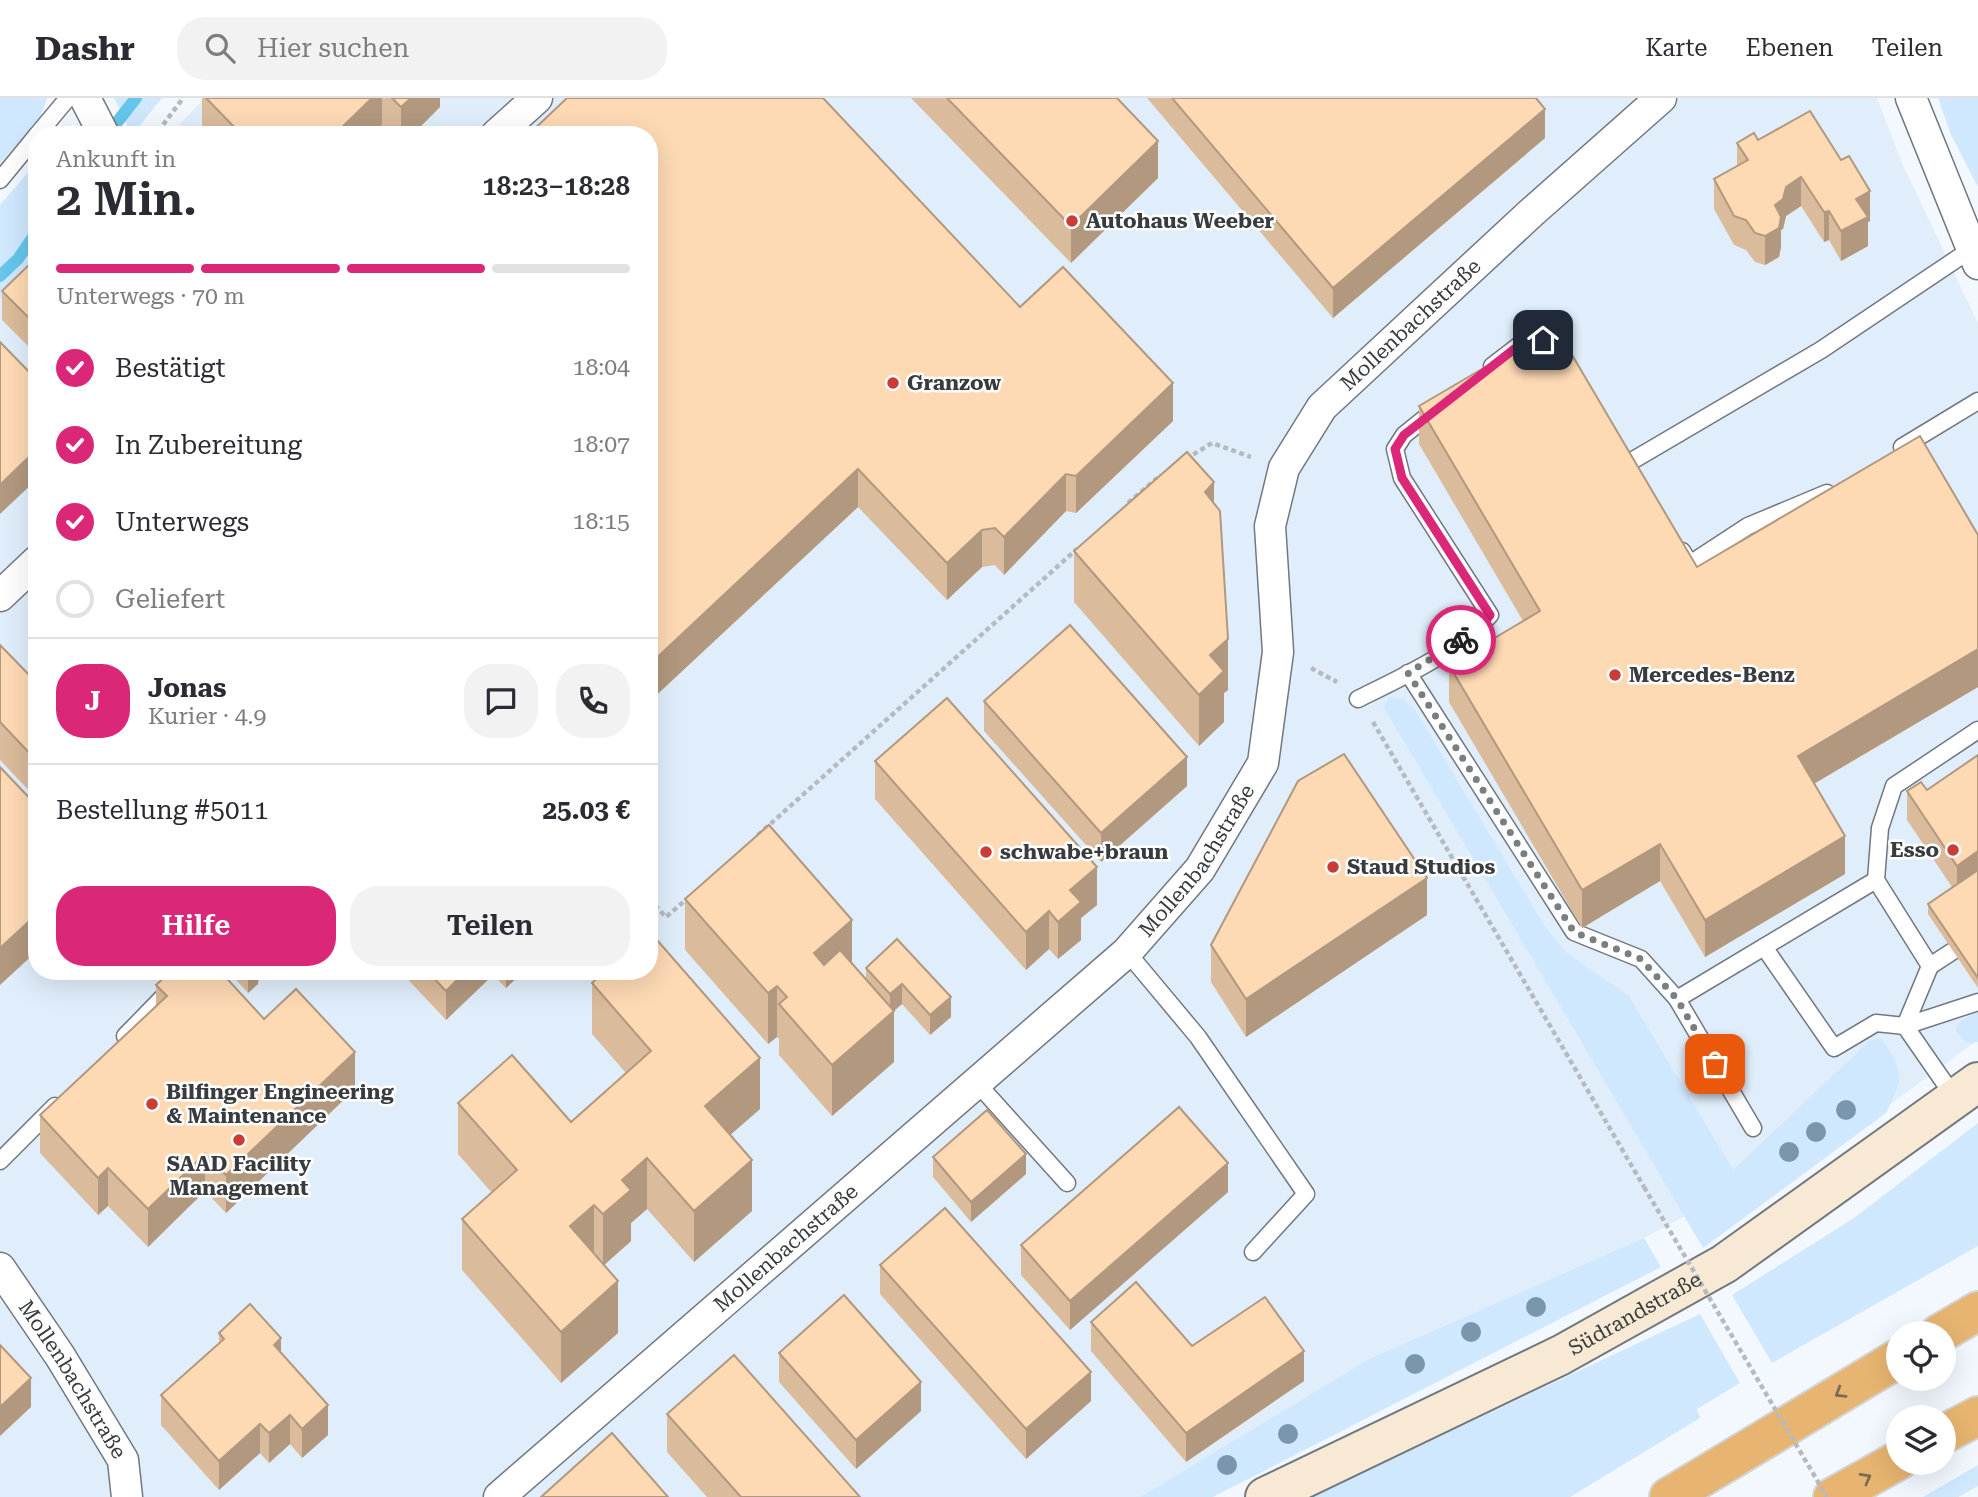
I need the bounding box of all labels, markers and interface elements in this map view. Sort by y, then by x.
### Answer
search box [177,17,667,80]
text: Dashr [35,29,135,68]
icon: search [201,29,239,67]
text: Hier suchen [257,33,409,63]
text: Karte [1645,34,1707,62]
text: Ebenen [1745,34,1834,62]
text: Teilen [1872,34,1943,62]
text: Ankunft in [56,146,176,173]
text: 18:23–18:28 [482,171,630,201]
text: 2 Min. [56,172,197,226]
place label: Autohaus Weeber [1086,209,1274,233]
marker: Autohaus Weeber [1064,213,1080,229]
street label: Mollenbachstraße [1335,254,1486,396]
text: Unterwegs · 70 m [56,283,245,310]
pin [1513,310,1573,370]
icon: home [1524,321,1562,359]
icon: check [56,349,94,387]
text: Bestätigt [115,353,225,383]
text: 18:04 [573,354,630,381]
place label: Granzow [907,371,1001,395]
marker: Granzow [885,375,901,391]
icon: check [56,426,94,464]
text: In Zubereitung [115,430,302,460]
text: 18:07 [573,431,630,458]
icon: check [56,503,94,541]
text: Unterwegs [115,507,249,537]
text: 18:15 [573,508,630,535]
text: Geliefert [115,584,225,614]
courier [1426,605,1496,675]
icon: bike [1442,621,1480,659]
place label: Mercedes-Benz [1629,663,1795,687]
button: chat [464,664,538,738]
button: phone [556,664,630,738]
marker: Mercedes-Benz [1607,667,1623,683]
text: Jonas [148,673,226,703]
text: J [85,686,101,716]
text: Kurier · 4.9 [148,703,266,730]
street label: Mollenbachstraße [1134,780,1259,942]
text: Bestellung #5011 [56,795,269,825]
text: 25.03 € [542,795,630,825]
place label: Esso [1890,838,1939,862]
place label: schwabe+braun [1000,840,1168,864]
marker: Esso [1945,842,1961,858]
marker: schwabe+braun [978,844,994,860]
place label: Staud Studios [1347,855,1495,879]
marker: Staud Studios [1325,859,1341,875]
button: Hilfe [56,886,336,966]
button: Teilen [350,886,630,966]
pin [1685,1034,1745,1094]
icon: bag [1696,1045,1734,1083]
place label: Bilfinger Engineering & Maintenance [166,1080,394,1128]
marker: Bilfinger Engineering & Maintenance [144,1096,160,1112]
marker: SAAD Facility Management [231,1132,247,1148]
place label: SAAD Facility Management [167,1152,312,1200]
street label: Mollenbachstraße [709,1179,863,1317]
street label: Südrandstraße [1564,1267,1706,1360]
street label: Mollenbachstraße [14,1296,131,1463]
map controls [1886,1321,1956,1475]
button: locate [1886,1321,1956,1391]
one-way arrow [1835,1385,1848,1398]
button: layers [1886,1405,1956,1475]
one-way arrow [1858,1473,1871,1486]

